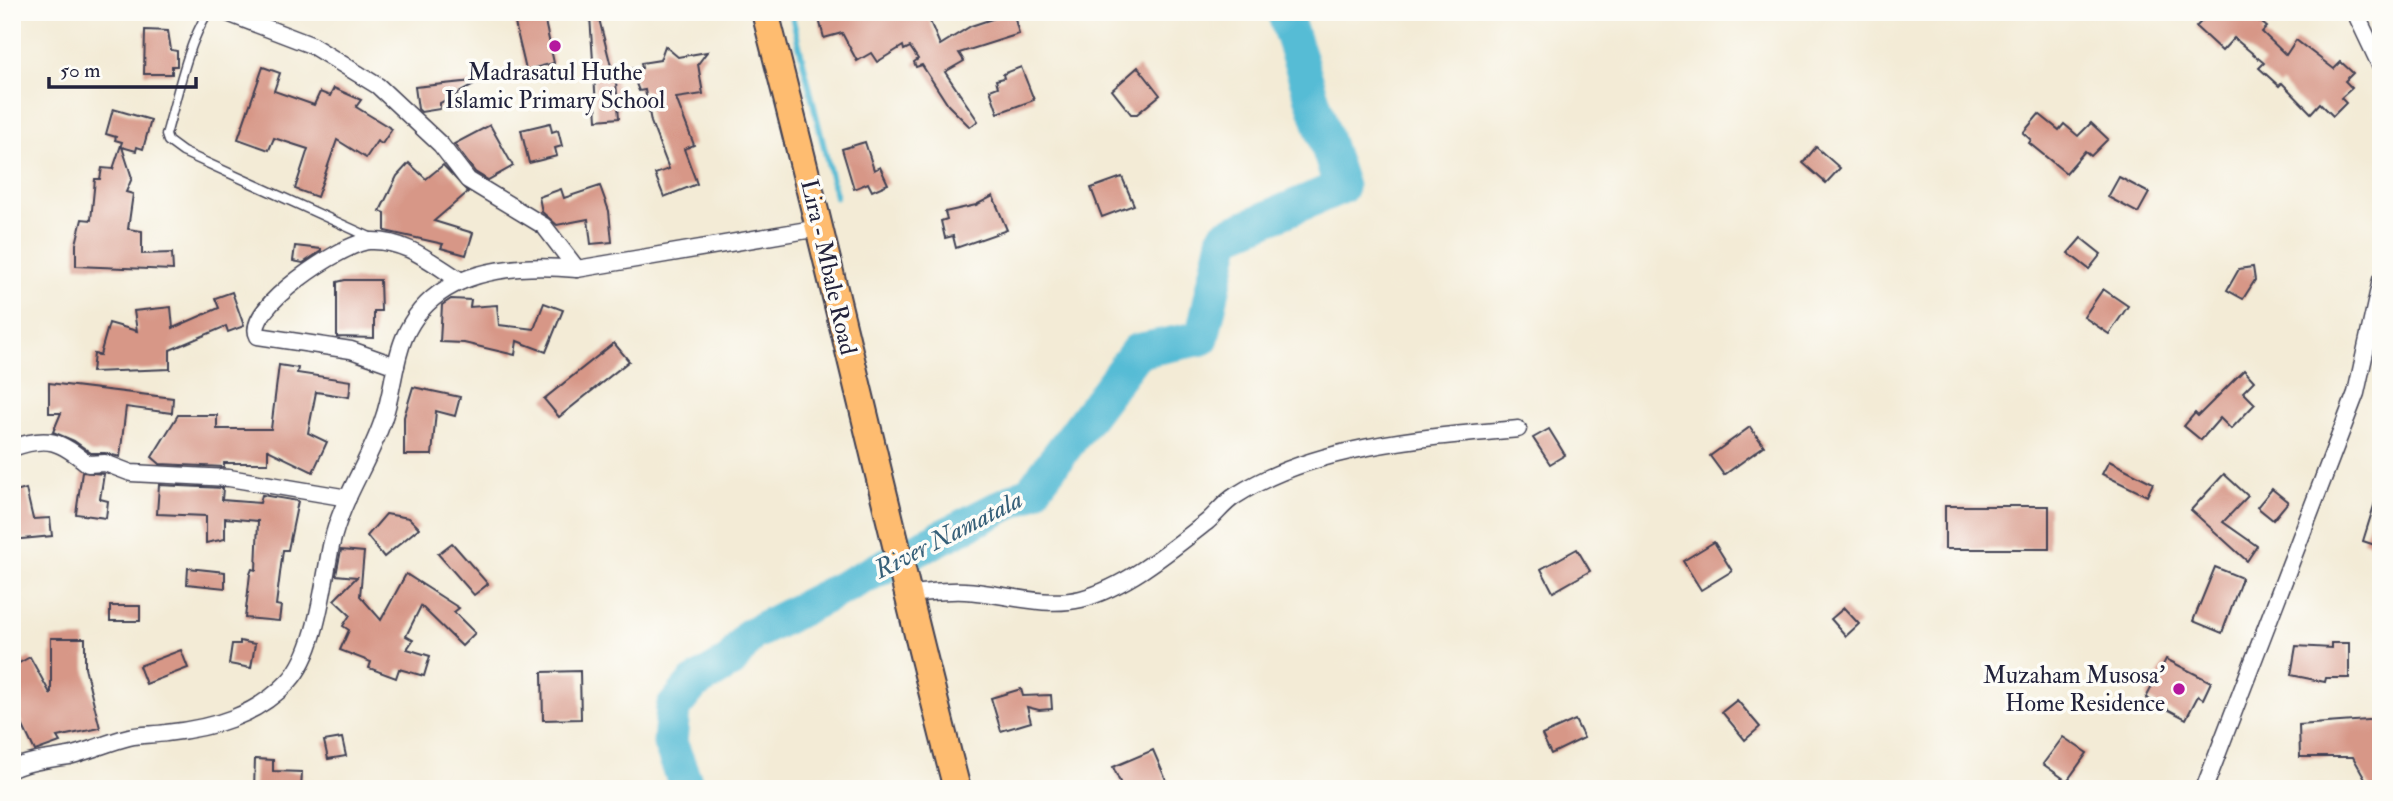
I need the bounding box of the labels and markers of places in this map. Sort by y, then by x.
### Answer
marker: Madrasatul Huthe Islamic Primary School [547,38,563,54]
place label: Madrasatul Huthe Islamic Primary School [445,57,665,116]
place label: Muzaham Musosa' Home Residence [1983,660,2165,719]
marker: Muzaham Musosa' Home Residence [2171,681,2187,697]

